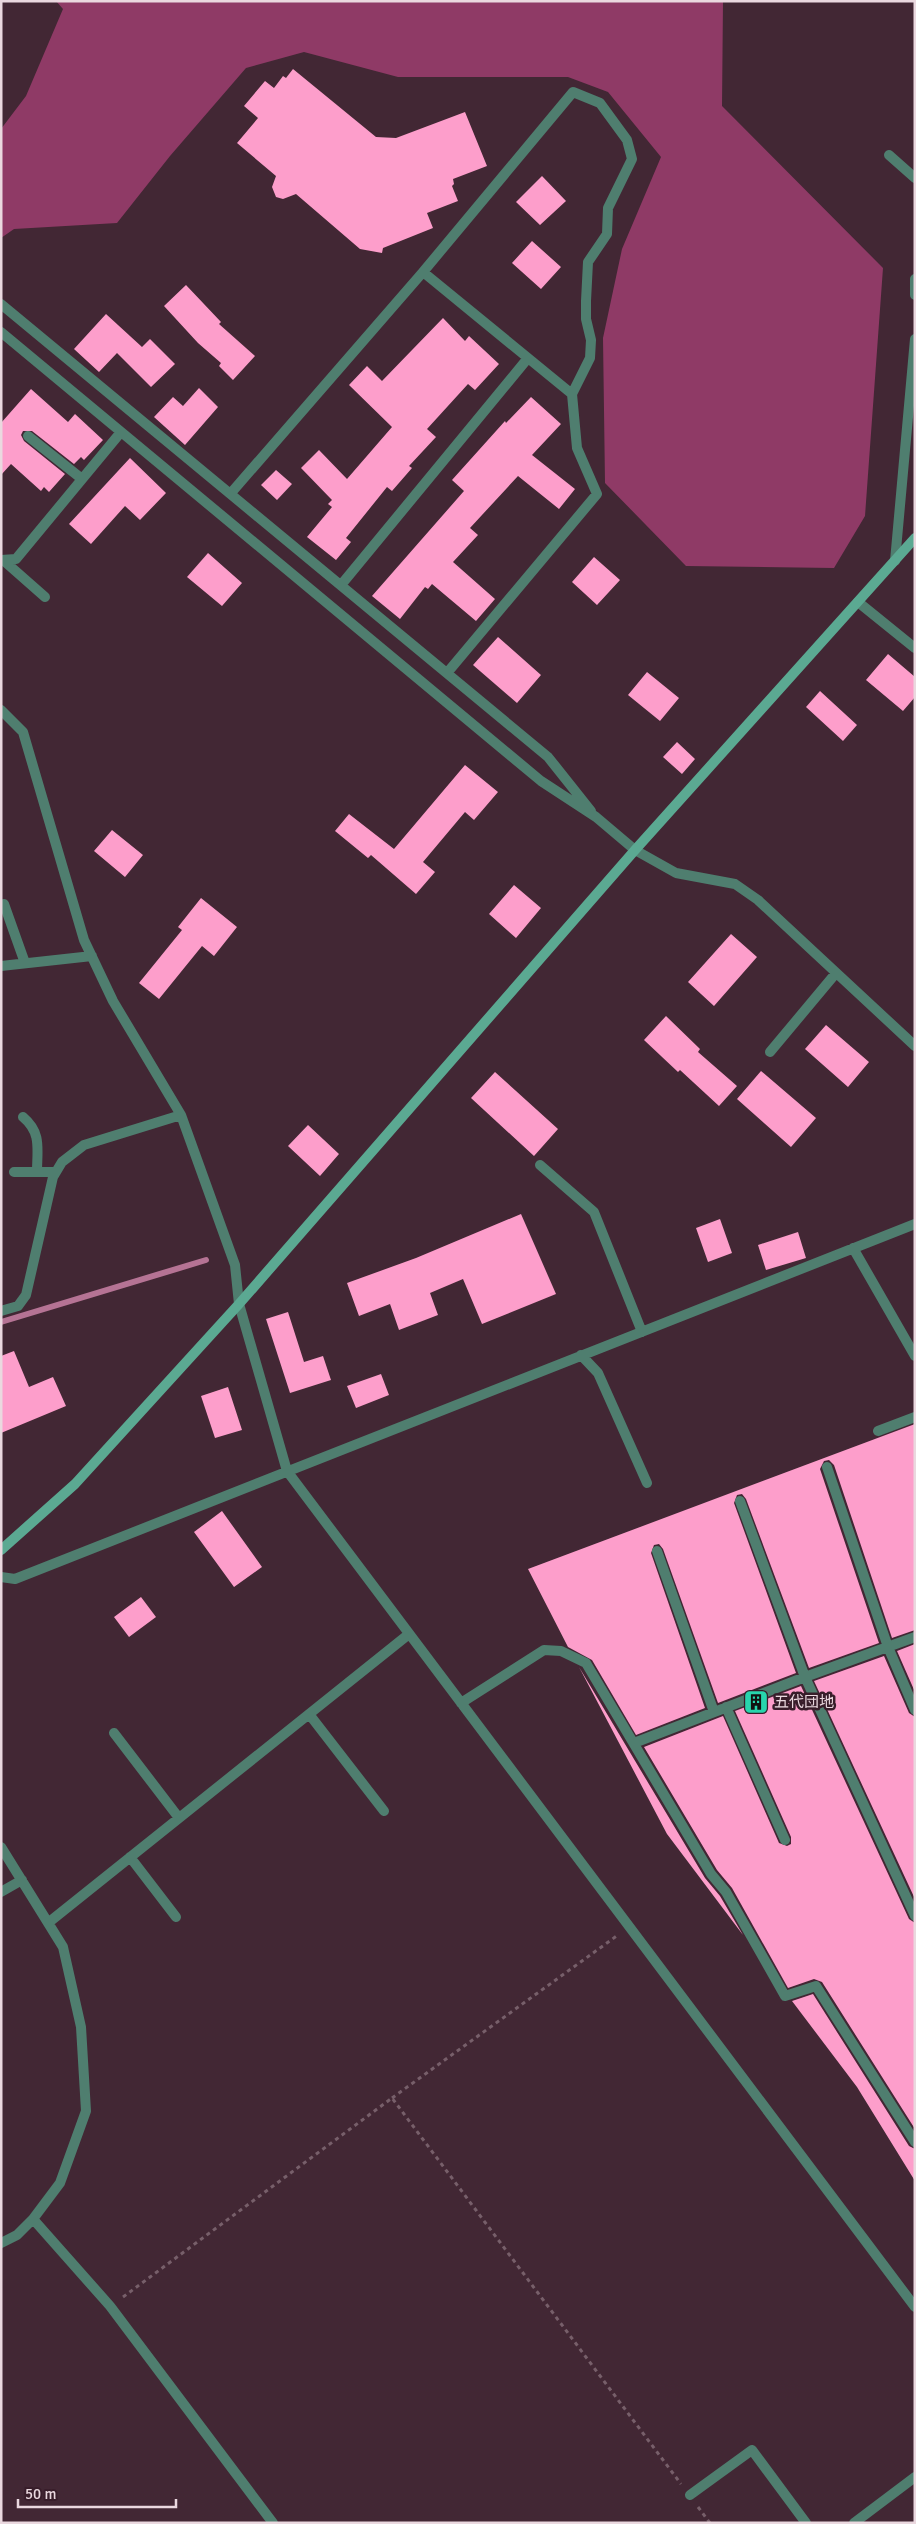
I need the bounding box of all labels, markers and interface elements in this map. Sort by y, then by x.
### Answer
building icon: 五代団地 [743,1689,769,1715]
place label: 五代団地 [774,1693,834,1711]
scale bar [18,2476,175,2508]
text: 50 m [25,2485,56,2503]

